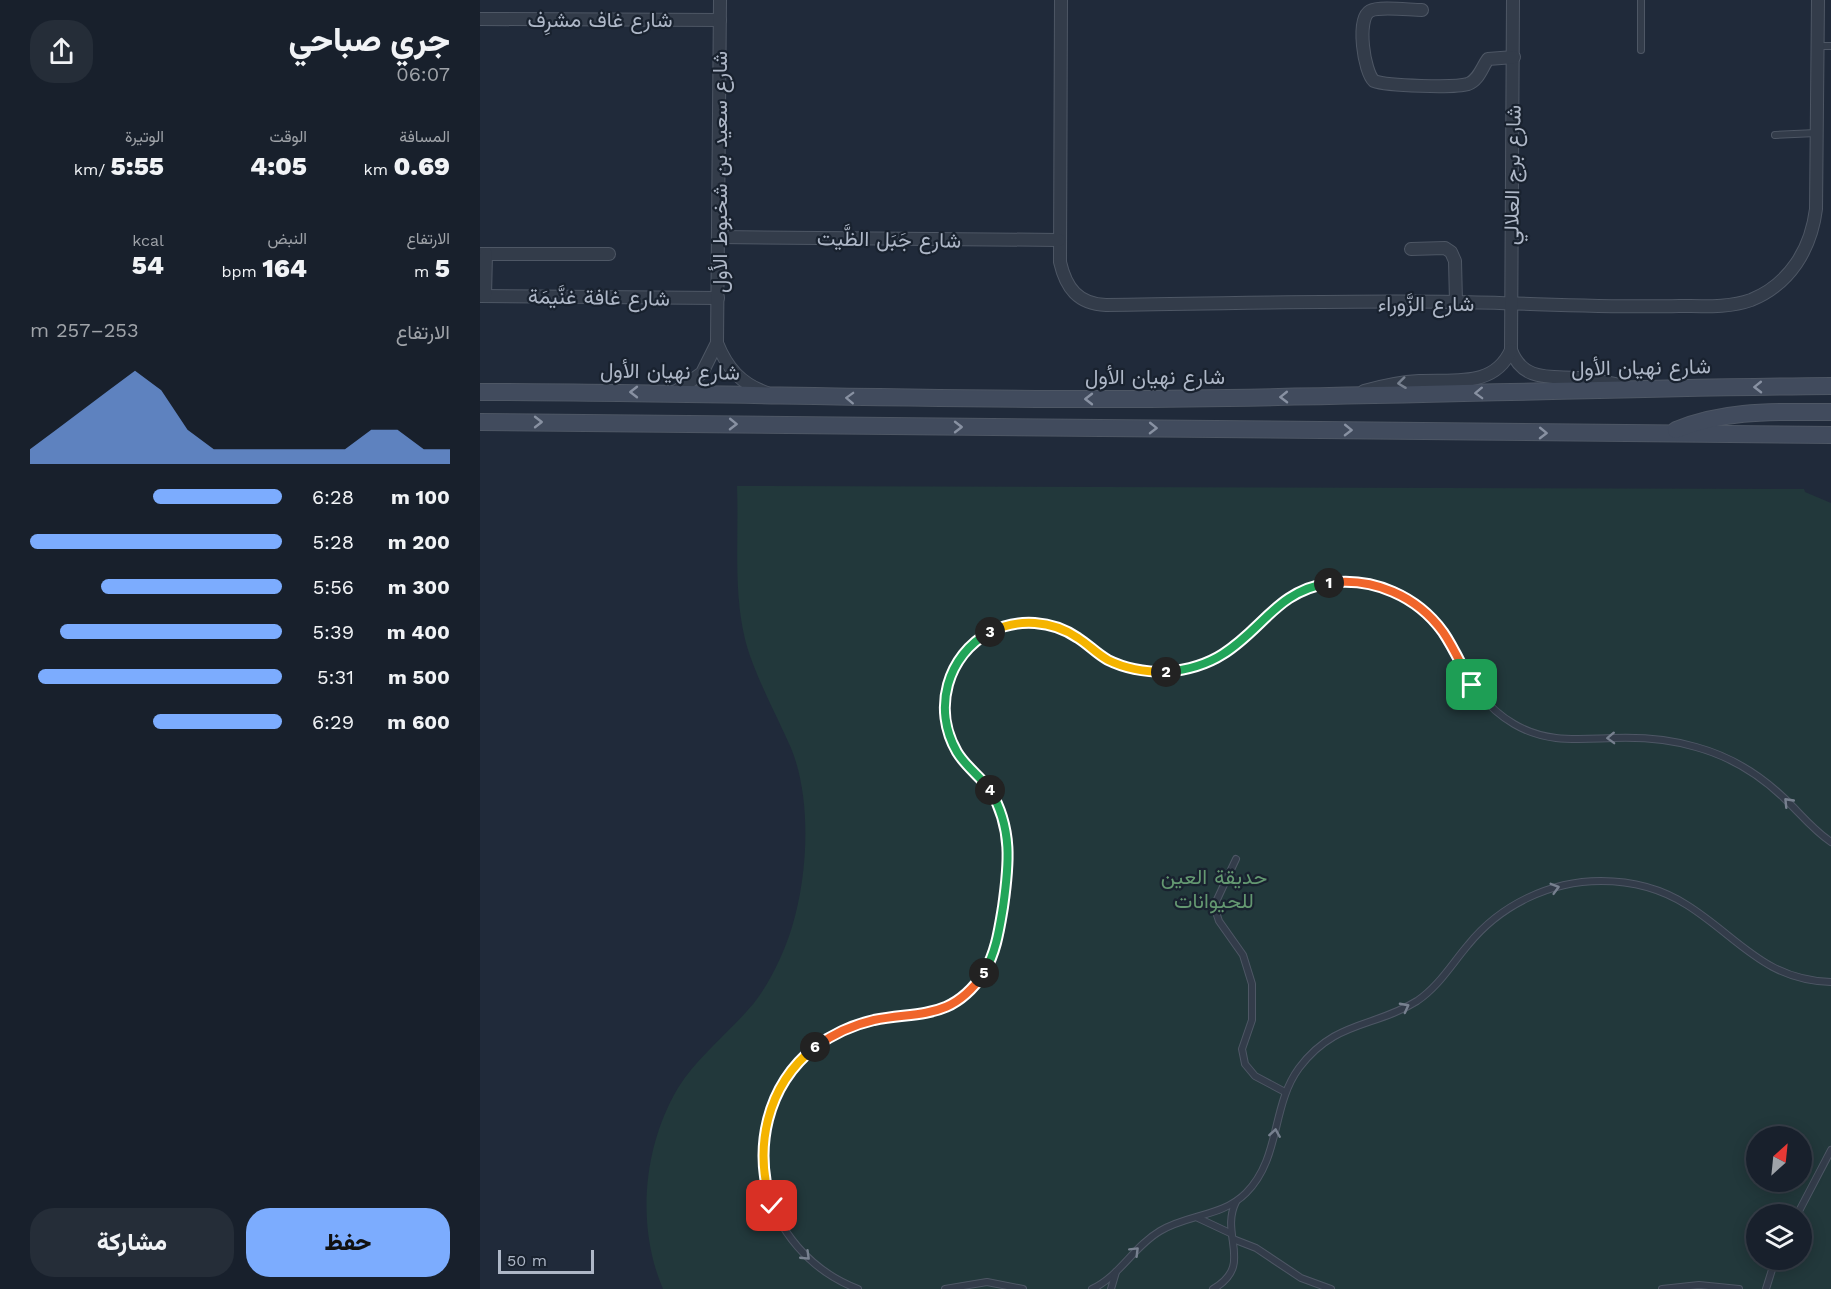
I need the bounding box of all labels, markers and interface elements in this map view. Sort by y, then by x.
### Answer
street label: شارع غاف مشرِف [527,7,673,36]
button: share [30,20,93,83]
text: جري صباحي [289,20,450,59]
street label: شارع سعيد بن شخبوط الأول [707,51,734,293]
text: 06:07 [396,62,450,86]
street label: شارع برج العلالي [1498,105,1531,245]
text: الوتيرة [125,127,164,146]
text: الوقت [269,127,307,146]
text: المسافة [399,127,450,146]
text: 5:55 [111,151,164,181]
text: 4:05 [250,151,307,181]
text: 0.69 [393,151,450,181]
text: /km [74,160,111,179]
text: km [364,160,393,179]
street label: شارع جَبَل الظَّيت [817,223,961,255]
text: النبض [267,229,307,248]
text: الارتفاع [407,229,450,248]
text: kcal [132,231,164,250]
text: 54 [132,250,164,280]
text: 164 [262,253,307,283]
text: 5 [435,253,450,283]
text: bpm [221,262,262,281]
text: m [414,262,435,281]
street label: شارع غافة غنَّيمَة [528,283,670,313]
street label: شارع الزَّوراء [1378,291,1474,318]
text: 253–257 m [30,318,139,342]
text: الارتفاع [396,320,450,344]
street label: شارع نهيان الأول [1571,353,1711,383]
street label: شارع نهيان الأول [600,357,740,387]
street label: شارع نهيان الأول [1085,364,1225,391]
one-way arrow [1398,376,1407,389]
one-way arrow [1754,381,1763,393]
one-way arrow [630,386,639,398]
one-way arrow [1475,387,1484,399]
one-way arrow [1280,391,1289,403]
one-way arrow [846,392,855,404]
one-way arrow [1085,393,1094,405]
one-way arrow [534,416,543,428]
one-way arrow [729,418,738,430]
one-way arrow [954,421,963,433]
one-way arrow [1149,422,1158,434]
one-way arrow [1344,424,1353,437]
one-way arrow [1539,427,1548,439]
text: 6:28 [312,485,354,509]
text: 100 m [391,485,450,509]
text: 5:28 [312,530,354,554]
text: 200 m [388,530,450,554]
pin: 1 [1314,568,1344,598]
text: 1 [1326,573,1332,592]
text: 5:56 [313,575,354,599]
text: 300 m [388,575,450,599]
pin: 3 [975,617,1005,647]
text: 5:39 [312,620,354,644]
text: 400 m [387,620,450,644]
text: 3 [985,622,995,641]
pin: 2 [1151,657,1181,687]
pin [1446,659,1497,710]
text: 2 [1161,662,1171,681]
text: 5:31 [317,665,354,689]
text: 500 m [388,665,450,689]
icon: arrive [1455,668,1488,701]
text: 6:29 [312,710,354,734]
text: 600 m [387,710,450,734]
one-way arrow [1607,732,1616,745]
pin: 4 [975,775,1005,805]
text: 4 [985,780,995,799]
one-way arrow [1785,799,1796,810]
park label: حديقة العين للحيوانات [1161,864,1267,914]
one-way arrow [1549,883,1559,895]
pin: 5 [969,958,999,988]
text: 5 [979,963,989,982]
one-way arrow [1399,1003,1409,1014]
pin: 6 [800,1032,830,1062]
text: 6 [810,1037,820,1056]
north arrow [1746,1126,1812,1192]
map controls [1746,1126,1812,1270]
one-way arrow [1268,1129,1281,1139]
pin [746,1180,797,1231]
icon: check [755,1189,788,1222]
button: layers [1746,1204,1812,1270]
button: مشاركة [30,1208,234,1277]
button: حفظ [246,1208,450,1277]
scale bar [498,1247,594,1274]
one-way arrow [1128,1247,1139,1258]
one-way arrow [799,1249,809,1260]
text: 50 m [507,1251,547,1270]

